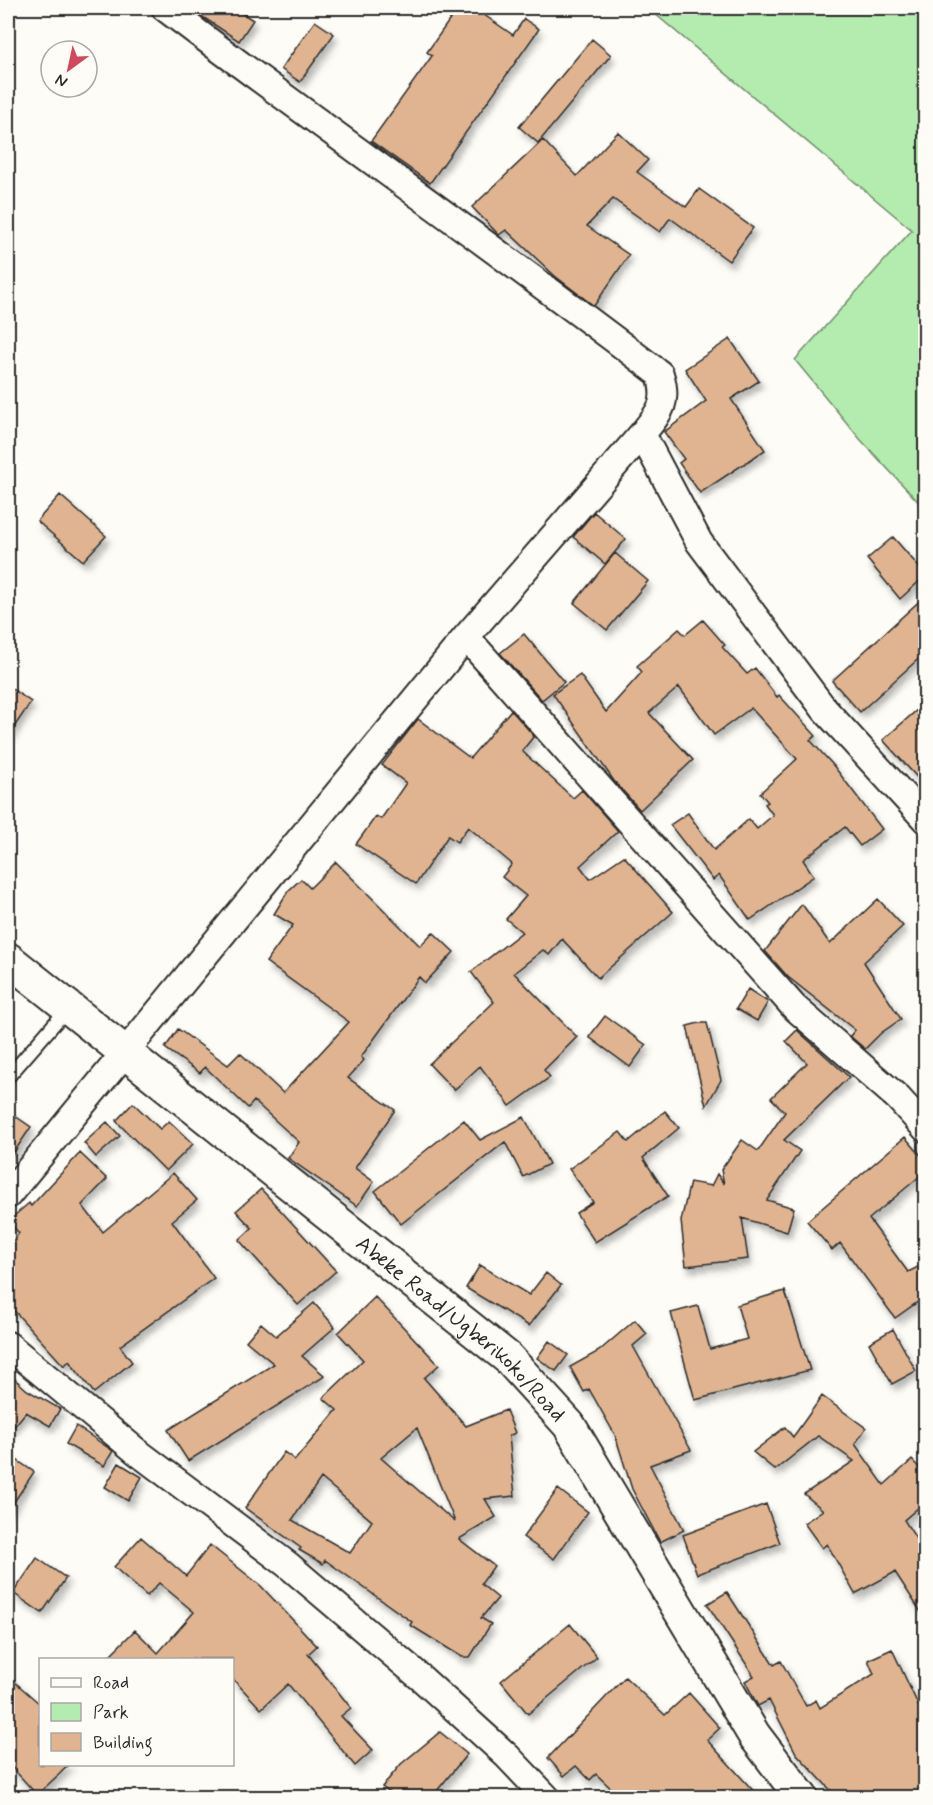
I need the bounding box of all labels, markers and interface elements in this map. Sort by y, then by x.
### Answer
north arrow [39,39,99,99]
text: N [51,69,72,92]
street label: Abeke Road/Ugberikoko/Road [350,1230,571,1428]
legend [39,1658,234,1766]
text: Road [93,1671,129,1695]
text: Park [93,1701,129,1725]
text: Building [93,1731,153,1757]

